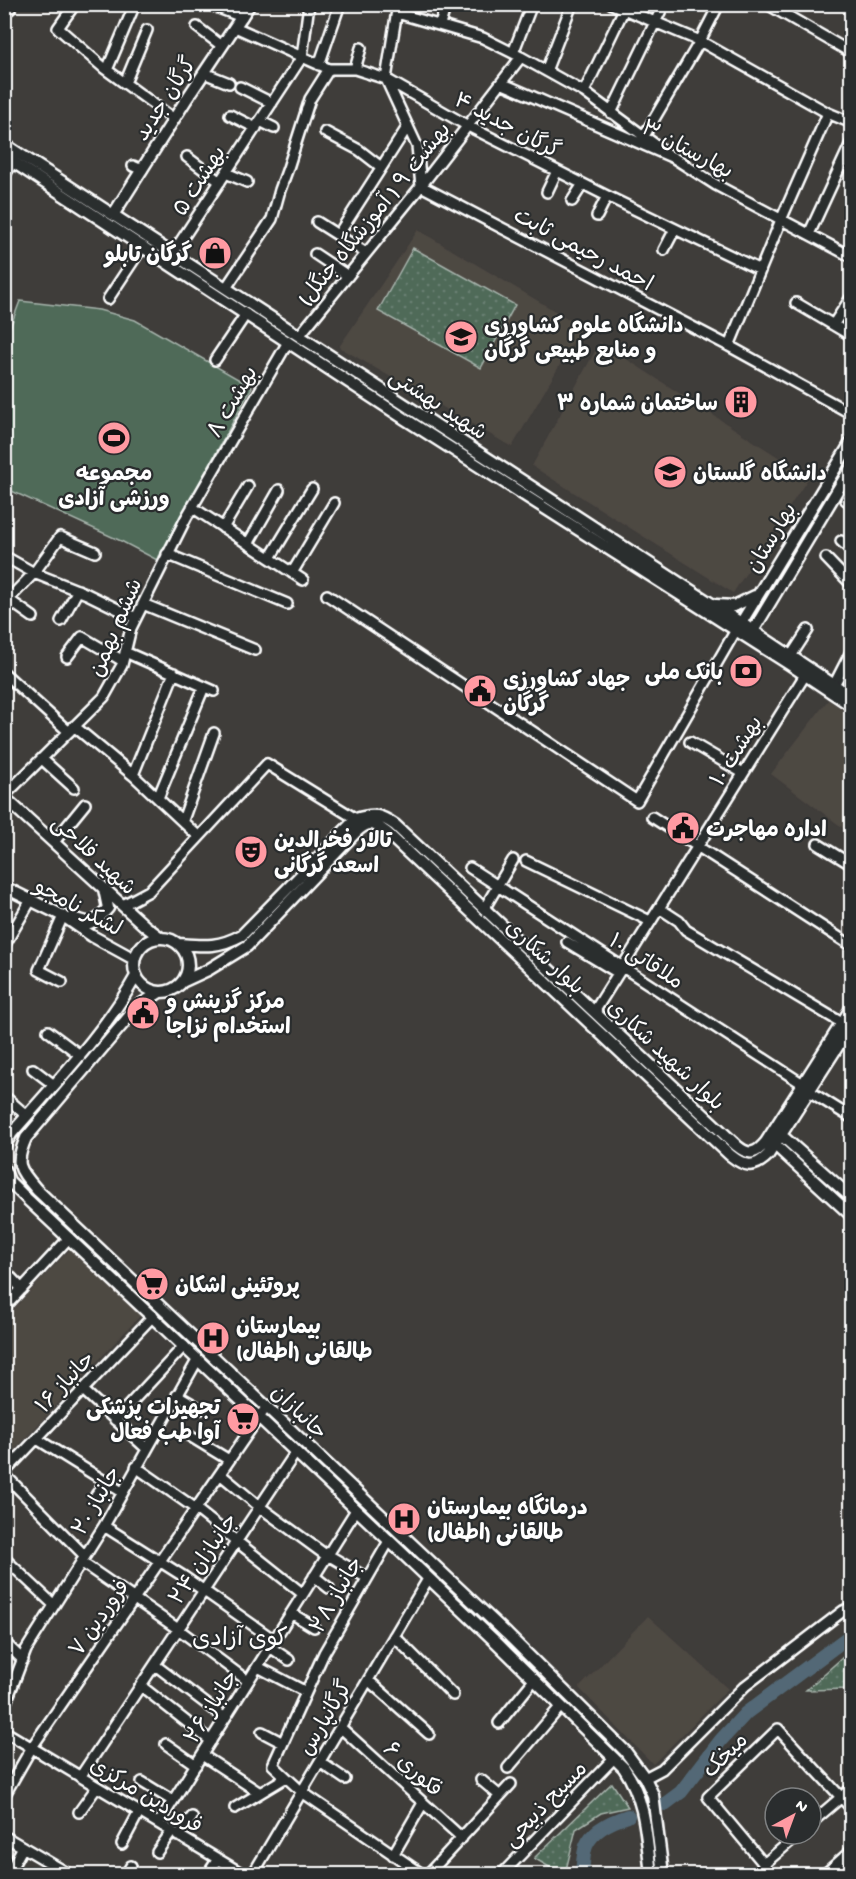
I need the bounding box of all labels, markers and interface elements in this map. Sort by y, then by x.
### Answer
street label: گرگان جدید [128,52,204,147]
street label: گرگان جدید ۴ [449,86,565,166]
street label: بهشت ۹ ( آموزشگاه جنگل) [291,116,458,313]
street label: بهارستان ۳ [636,116,737,187]
street label: بهشت ۵ [169,142,234,222]
street label: احمد رحیمی ثابت [508,204,656,299]
shop icon: گرگان تابلو [197,235,233,271]
place label: گرگان تابلو [103,240,192,270]
place label: دانشگاه علوم کشاورزی و منابع طبیعی گرگان [484,311,684,366]
school or university icon: دانشگاه علوم کشاورزی و منابع طبیعی گرگان [443,319,479,355]
street label: ۸ بهشت [204,362,265,444]
street label: شهید بهشتی [383,365,491,448]
building icon: ساختمان شماره ۳ [723,384,759,420]
place label: ساختمان شماره ۳ [557,393,718,419]
sports icon: مجموعه ورزشی آزادی [96,420,132,456]
school or university icon: دانشگاه گلستان [652,454,688,490]
place label: دانشگاه گلستان [693,459,827,489]
place label: مجموعه ورزشی آزادی [58,463,170,514]
street label: بهارستان [742,499,804,579]
street label: ششم بهمن [85,575,150,682]
bank icon: بانک ملی [728,653,764,689]
place label: بانک ملی [645,661,723,688]
place label: جهاد کشاورزی گرگان [503,669,630,720]
public building icon: جهاد کشاورزی گرگان [462,673,498,709]
street label: بهشت ۱۰ [707,712,770,792]
public building icon: اداره مهاجرت [665,810,701,846]
street label: شهید فلاحی [45,811,140,903]
place label: اداره مهاجرت [706,819,827,845]
place label: تالار فخرالدین اسعد گرگانی [274,828,393,881]
theatre icon: تالار فخرالدین اسعد گرگانی [233,834,269,870]
street label: لشکر نامجو [27,874,125,944]
street label: بلوار شکاری [498,916,588,1002]
street label: ۱۰ ملاقاتی [603,930,687,997]
place label: مرکز گزینش و استخدام نزاجا [164,987,291,1042]
public building icon: مرکز گزینش و استخدام نزاجا [125,995,161,1031]
street label: بلوار شهید شکاری [600,996,728,1118]
supermarket icon: پروتئینی اشکان [134,1266,170,1302]
place label: پروتئینی اشکان [175,1275,300,1301]
place label: بیمارستان طالقانی (اطفال) [236,1316,373,1367]
hospital icon: بیمارستان طالقانی (اطفال) [195,1320,231,1356]
street label: جانباز ۱۶ [32,1347,102,1420]
street label: جانبازان [264,1381,331,1447]
place label: تجهیزات پزشکی آوا طب فعال [86,1397,221,1448]
supermarket icon: تجهیزات پزشکی آوا طب فعال [225,1401,261,1437]
street label: ۲۰ جانباز [68,1463,129,1541]
place label: درمانگاه بیمارستان طالقانی (اطفال) [427,1493,588,1548]
hospital icon: درمانگاه بیمارستان طالقانی (اطفال) [386,1501,422,1537]
street label: جانبازان ۲۴ [165,1509,245,1611]
street label: جانباز ۲۸ [306,1553,371,1639]
street label: فروردین ۷ [65,1576,137,1663]
district label: کوی آزادی [192,1624,288,1655]
street label: جانباز ۲۶ [181,1666,246,1750]
street label: گرگانپارس [292,1675,360,1761]
street label: میخک [699,1729,755,1785]
street label: فکوری ۶ [376,1738,446,1804]
street label: فروردین مرکزی [84,1754,206,1841]
street label: مسیح ذبیحی [499,1757,594,1854]
north arrow [763,1786,823,1846]
text: N [790,1797,811,1818]

